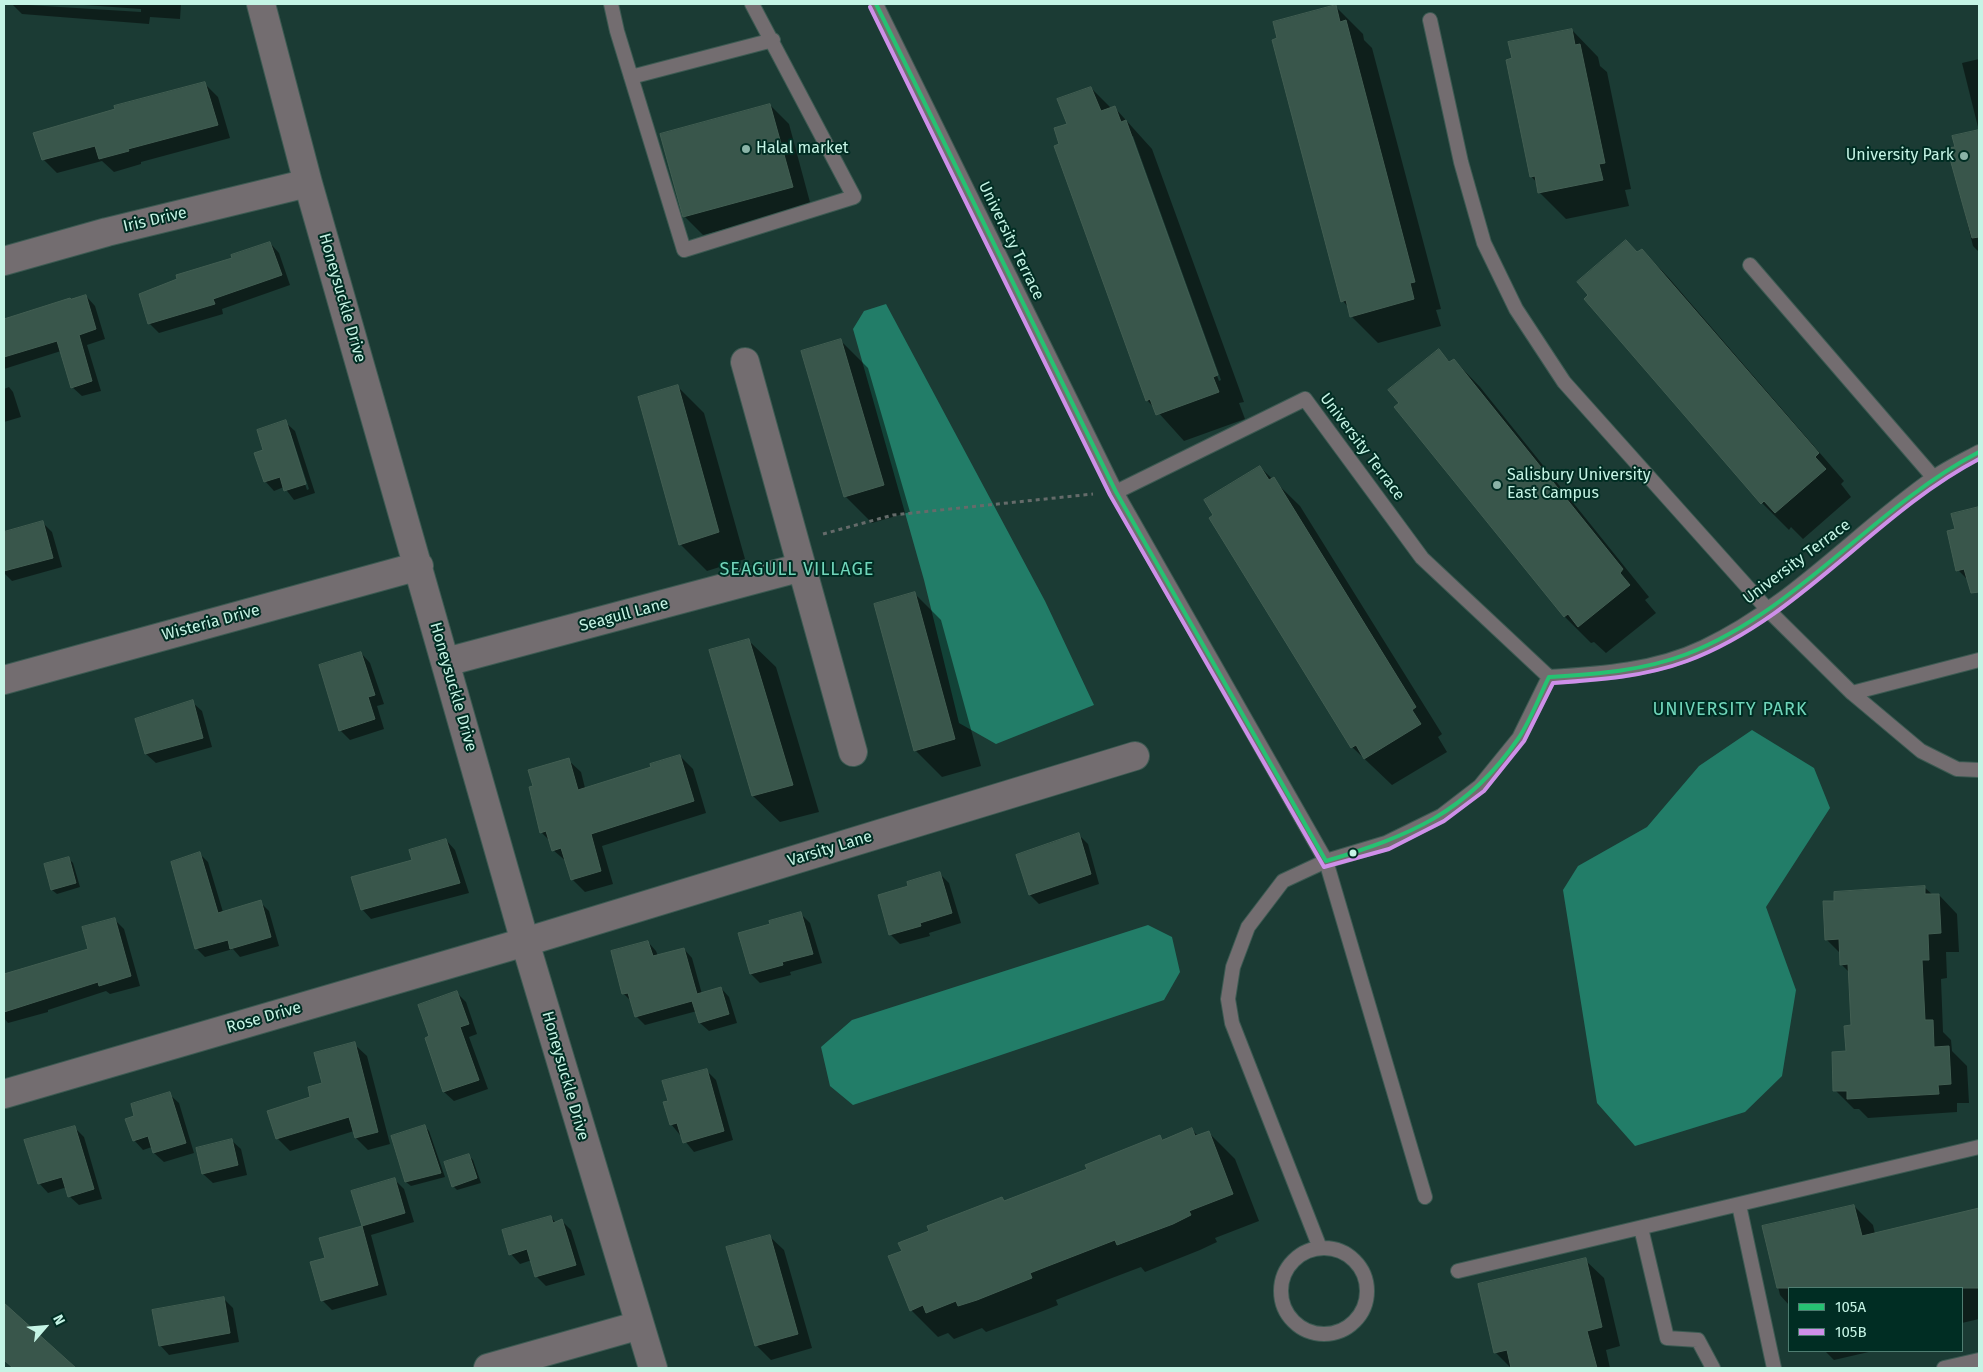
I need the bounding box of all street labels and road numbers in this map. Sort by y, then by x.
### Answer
street label: University Terrace [974,179,1048,303]
street label: Iris Drive [121,203,189,237]
street label: Honeysuckle Drive [314,231,370,365]
street label: University Terrace [1315,390,1409,504]
street label: University Terrace [1740,515,1854,609]
street label: Seagull Lane [577,594,671,636]
street label: Wisteria Drive [160,601,262,645]
street label: Honeysuckle Drive [425,620,481,754]
street label: Varsity Lane [785,827,875,871]
street label: Rose Drive [224,998,304,1038]
street label: Honeysuckle Drive [537,1009,593,1143]

